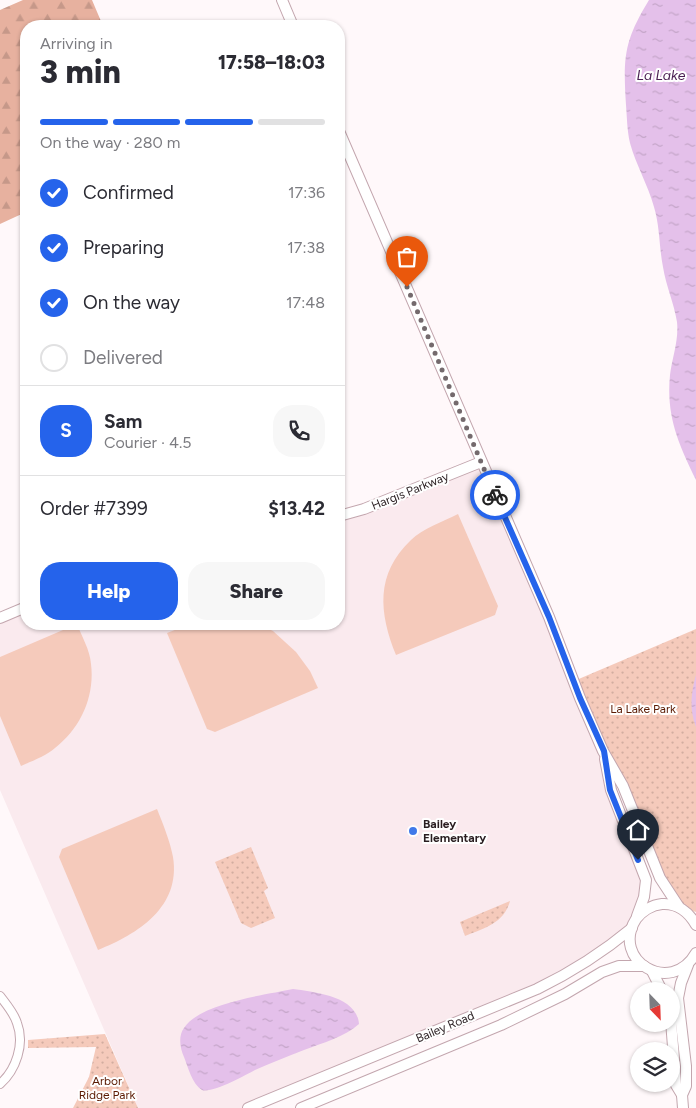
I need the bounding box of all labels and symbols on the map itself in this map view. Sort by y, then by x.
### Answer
water label: La Lake [637,67,686,84]
pin [386,236,428,287]
street label: Hargis Parkway [369,469,451,513]
courier [470,470,520,520]
park label: La Lake Park [610,702,676,716]
pin [617,809,659,860]
place label: Bailey Elementary [423,817,486,845]
marker: Bailey Elementary [407,825,419,837]
north arrow [630,982,680,1032]
street label: Bailey Road [414,1008,476,1046]
park label: Arbor Ridge Park [79,1074,136,1102]

